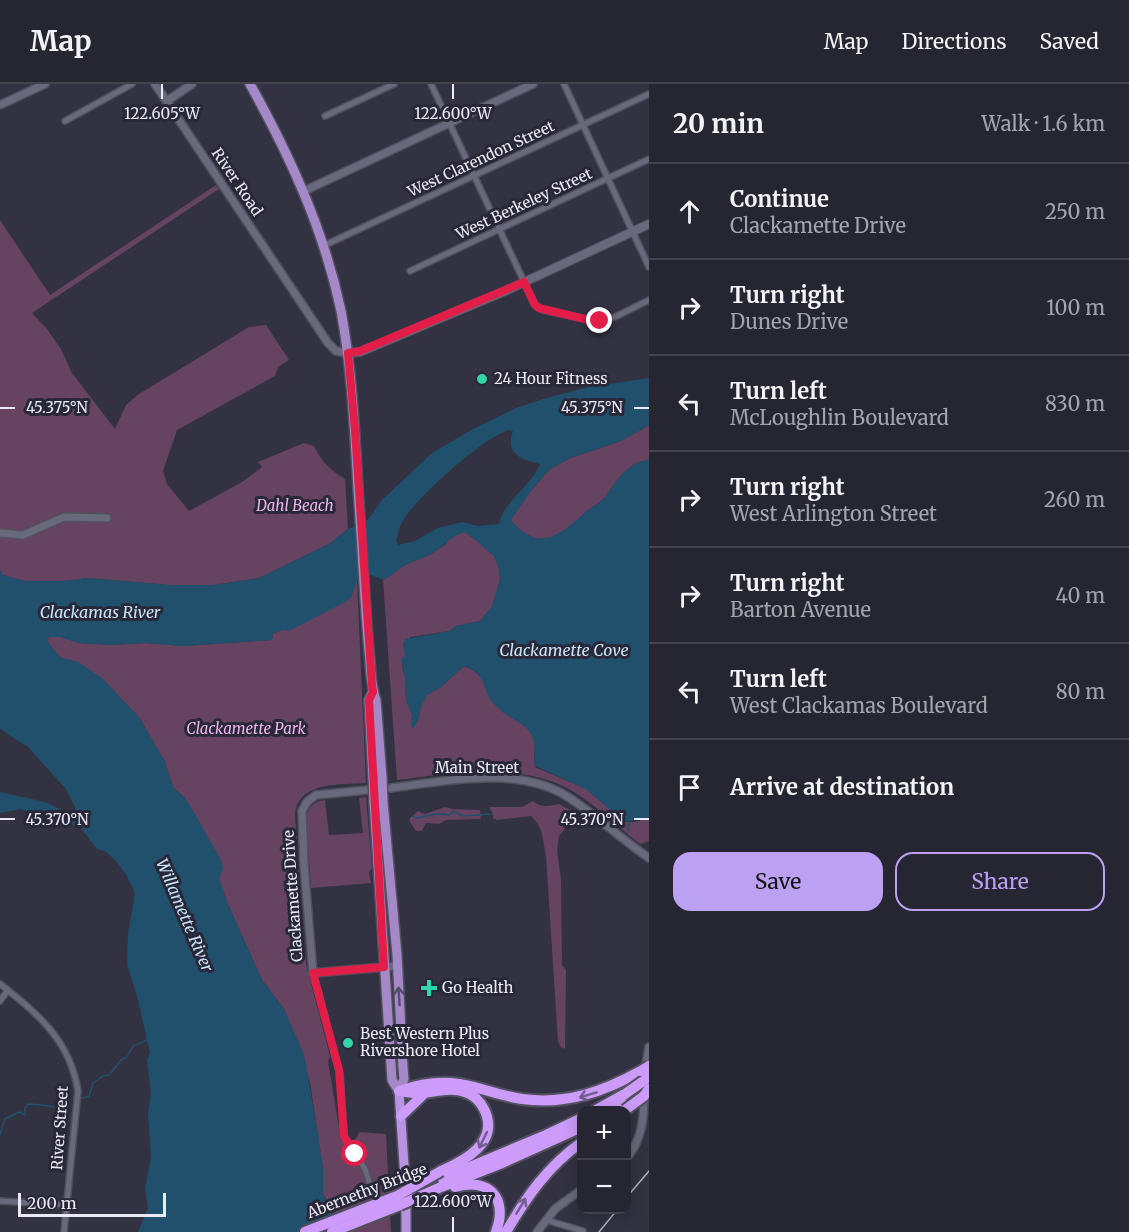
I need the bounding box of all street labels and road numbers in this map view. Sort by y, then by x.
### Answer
street label: West Clarendon Street [403,116,557,201]
street label: River Road [208,144,267,219]
street label: West Berkeley Street [452,164,595,244]
street label: Main Street [435,758,519,777]
street label: Clackamette Drive [278,829,307,963]
street label: River Street [47,1085,72,1171]
street label: Abernethy Bridge [303,1159,430,1223]

